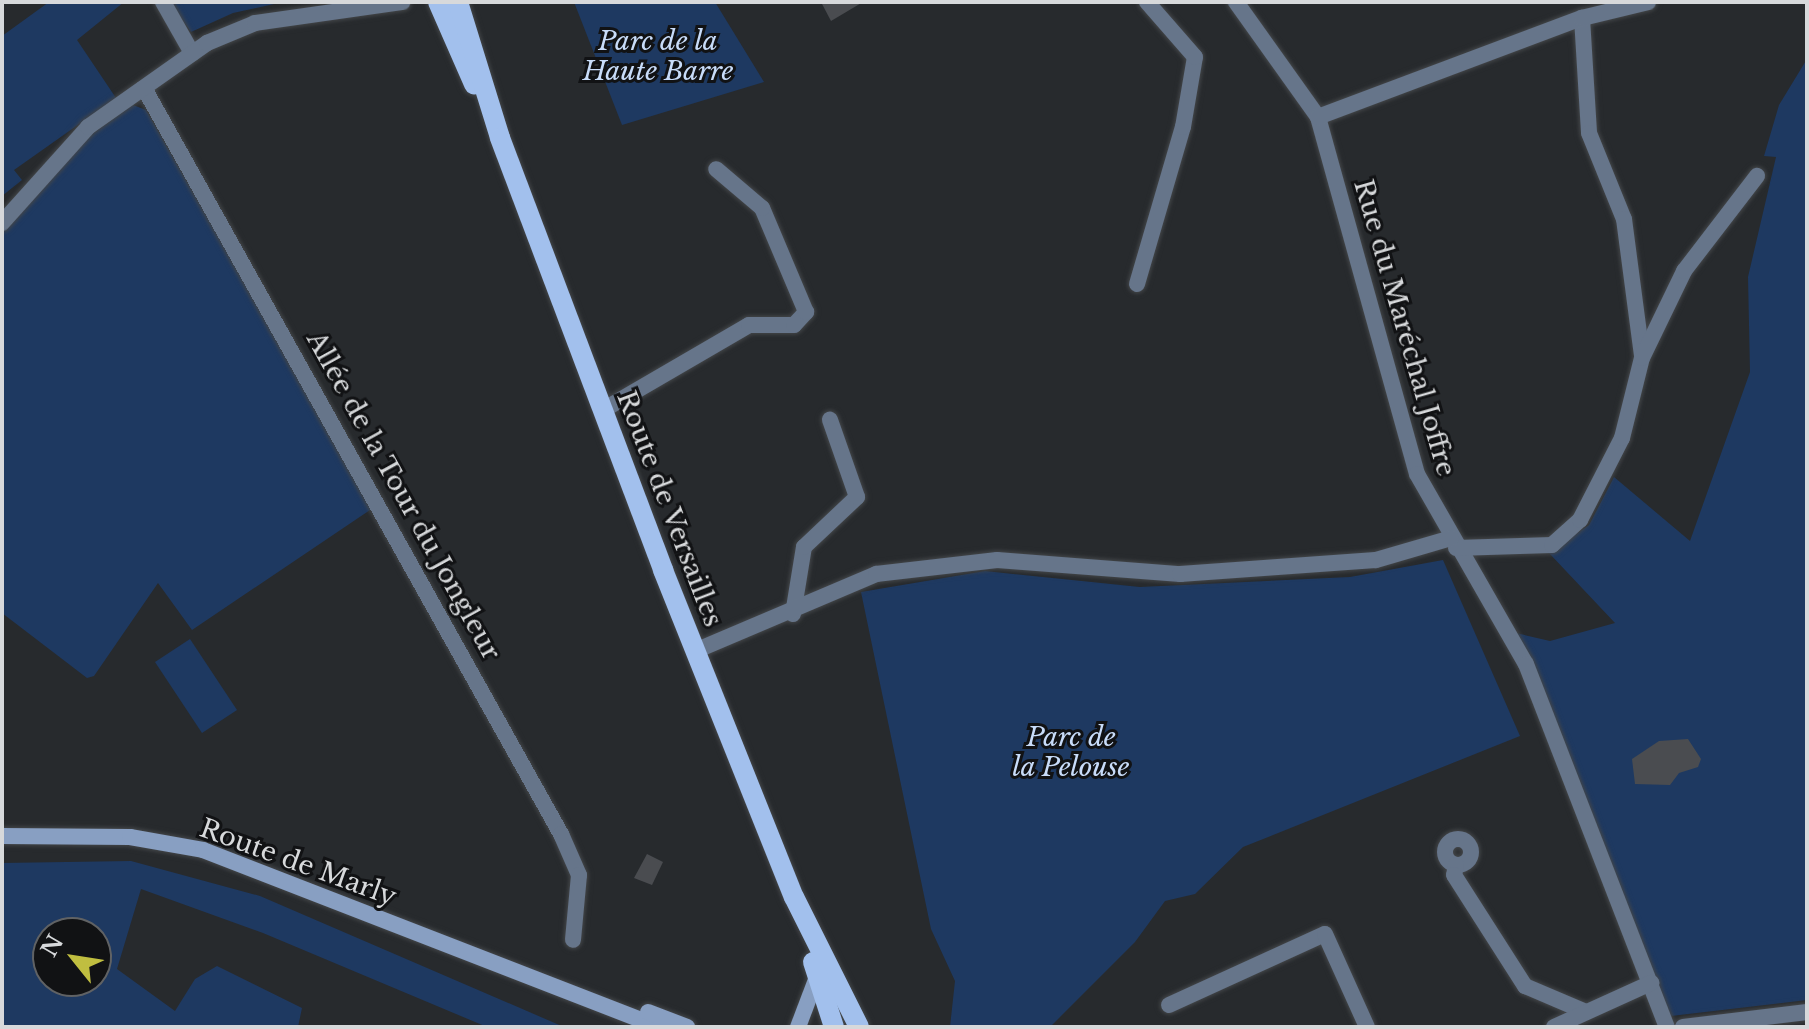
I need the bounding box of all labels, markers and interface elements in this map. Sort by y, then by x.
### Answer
park label: Parc de la Haute Barre [583,26,733,88]
street label: Rue du Maréchal Joffre [1347,176,1461,480]
street label: Allée de la Tour du Jongleur [299,326,507,666]
street label: Route de Versailles [609,386,729,632]
park label: Parc de la Pelouse [1012,722,1130,784]
street label: Route de Marly [195,813,401,913]
north arrow [32,917,112,997]
text: N [36,930,69,961]

